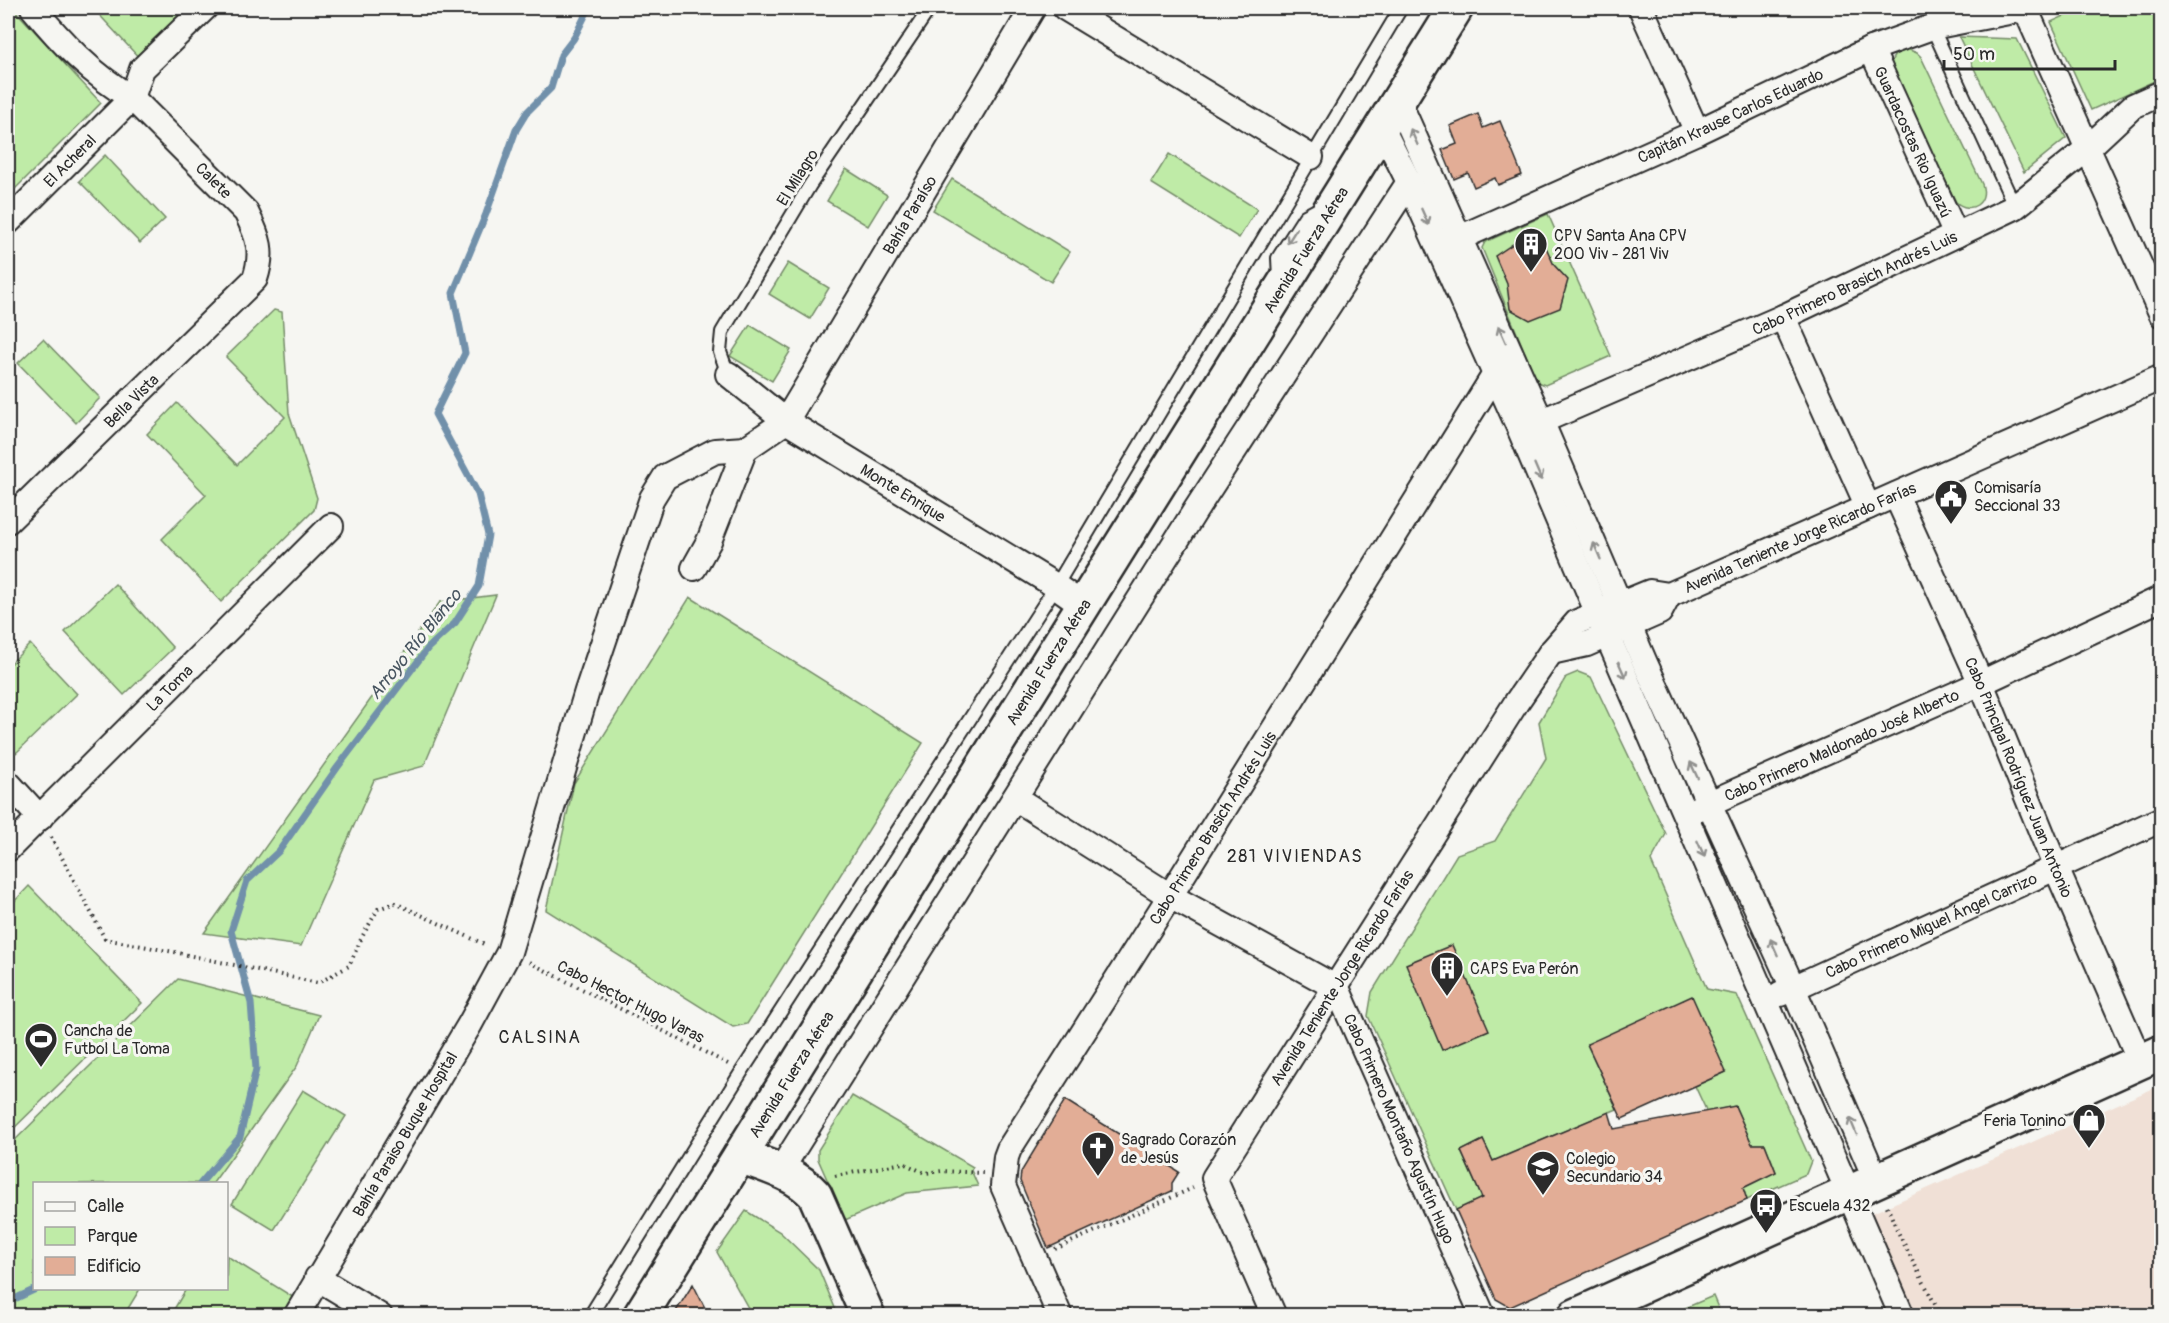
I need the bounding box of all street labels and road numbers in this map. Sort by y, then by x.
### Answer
street label: Guardacostas Rio Iguazú [1869,63,1956,221]
street label: Capitán Krause Carlos Eduardo [1635,64,1827,168]
street label: El Acheral [40,131,101,192]
street label: El Milagro [773,145,823,210]
street label: Calete [191,158,236,203]
street label: Bahía Paraíso [879,172,942,258]
street label: Avenida Fuerza Aérea [1259,183,1353,317]
street label: Cabo Primero Brasich Andrés Luis [1749,227,1961,340]
street label: Bella Vista [100,370,163,433]
street label: Monte Enrique [856,460,949,527]
street label: Avenida Teniente Jorge Ricardo Farías [1681,478,1919,598]
street label: Avenida Fuerza Aérea [1002,596,1096,729]
street label: Cabo Principal Rodríguez Juan Antonio [1960,654,2077,901]
street label: La Toma [142,661,197,716]
street label: Cabo Primero Maldonado José Alberto [1721,685,1963,806]
street label: Cabo Primero Brasich Andrés Luis [1145,728,1281,929]
street label: Avenida Teniente Jorge Ricardo Farías [1266,867,1418,1090]
street label: Cabo Primero Miguel Ángel Carrizo [1822,868,2041,983]
street label: Cabo Hector Hugo Varas [554,956,708,1048]
street label: Avenida Fuerza Aérea [745,1008,839,1142]
street label: Cabo Primero Montaño Agustín Hugo [1339,1011,1459,1248]
street label: Bahía Paraiso Buque Hospital [349,1048,462,1220]

